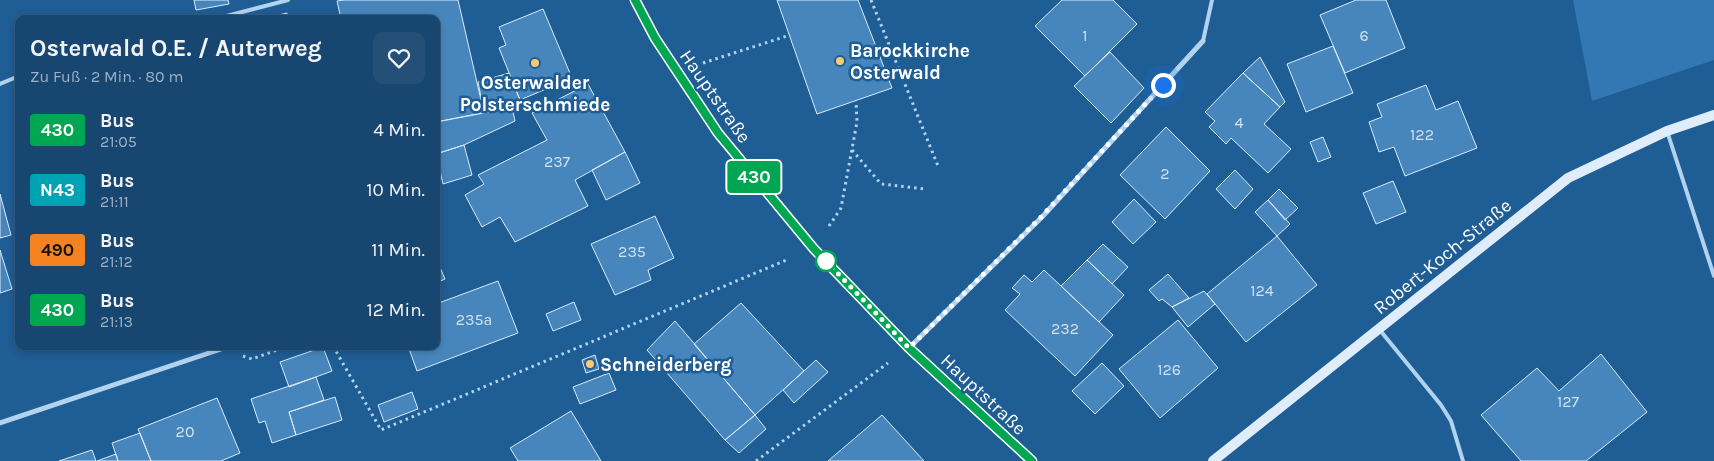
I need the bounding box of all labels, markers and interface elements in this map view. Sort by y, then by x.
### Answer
house number: 1 [1082,26,1088,45]
house number: 6 [1359,26,1369,45]
button: heart [373,32,425,84]
text: Osterwald O.E. / Auterweg [30,34,322,62]
place label: Barockkirche Osterwald [850,40,970,84]
street label: Hauptstraße [675,46,755,147]
marker: Barockkirche Osterwald [834,55,846,67]
marker: Osterwalder Polsterschmiede [529,57,541,69]
text: Zu Fuß · 2 Min. · 80 m [30,67,183,86]
place label: Osterwalder Polsterschmiede [460,72,610,116]
your location [1151,73,1176,98]
text: Bus [100,110,134,132]
house number: 4 [1235,113,1244,132]
text: 430 [41,119,74,141]
text: 4 Min. [373,119,425,141]
house number: 122 [1410,125,1434,144]
text: 21:05 [100,132,137,151]
house number: 237 [544,152,571,171]
line badge: 430 [725,161,783,193]
house number: 2 [1160,164,1170,183]
text: 430 [737,166,771,188]
text: Bus [100,170,134,192]
text: N43 [40,179,75,201]
text: 10 Min. [366,179,425,201]
text: 21:11 [100,192,129,211]
street label: Robert-Koch-Straße [1369,194,1516,319]
text: Bus [100,230,134,252]
text: 490 [41,239,74,261]
text: 11 Min. [371,239,425,261]
house number: 235 [618,242,646,261]
unlabelled marker [815,250,837,272]
text: 21:12 [100,252,133,271]
house number: 124 [1250,281,1274,300]
text: Bus [100,290,134,312]
text: 430 [41,299,74,321]
text: 12 Min. [367,299,425,321]
house number: 235a [456,310,492,329]
text: 21:13 [100,312,133,331]
house number: 232 [1051,319,1079,338]
street label: Hauptstraße [936,350,1031,440]
place label: Schneiderberg [600,354,731,376]
marker: Schneiderberg [584,358,596,370]
house number: 126 [1157,360,1181,379]
house number: 127 [1557,392,1580,411]
house number: 20 [176,422,194,441]

